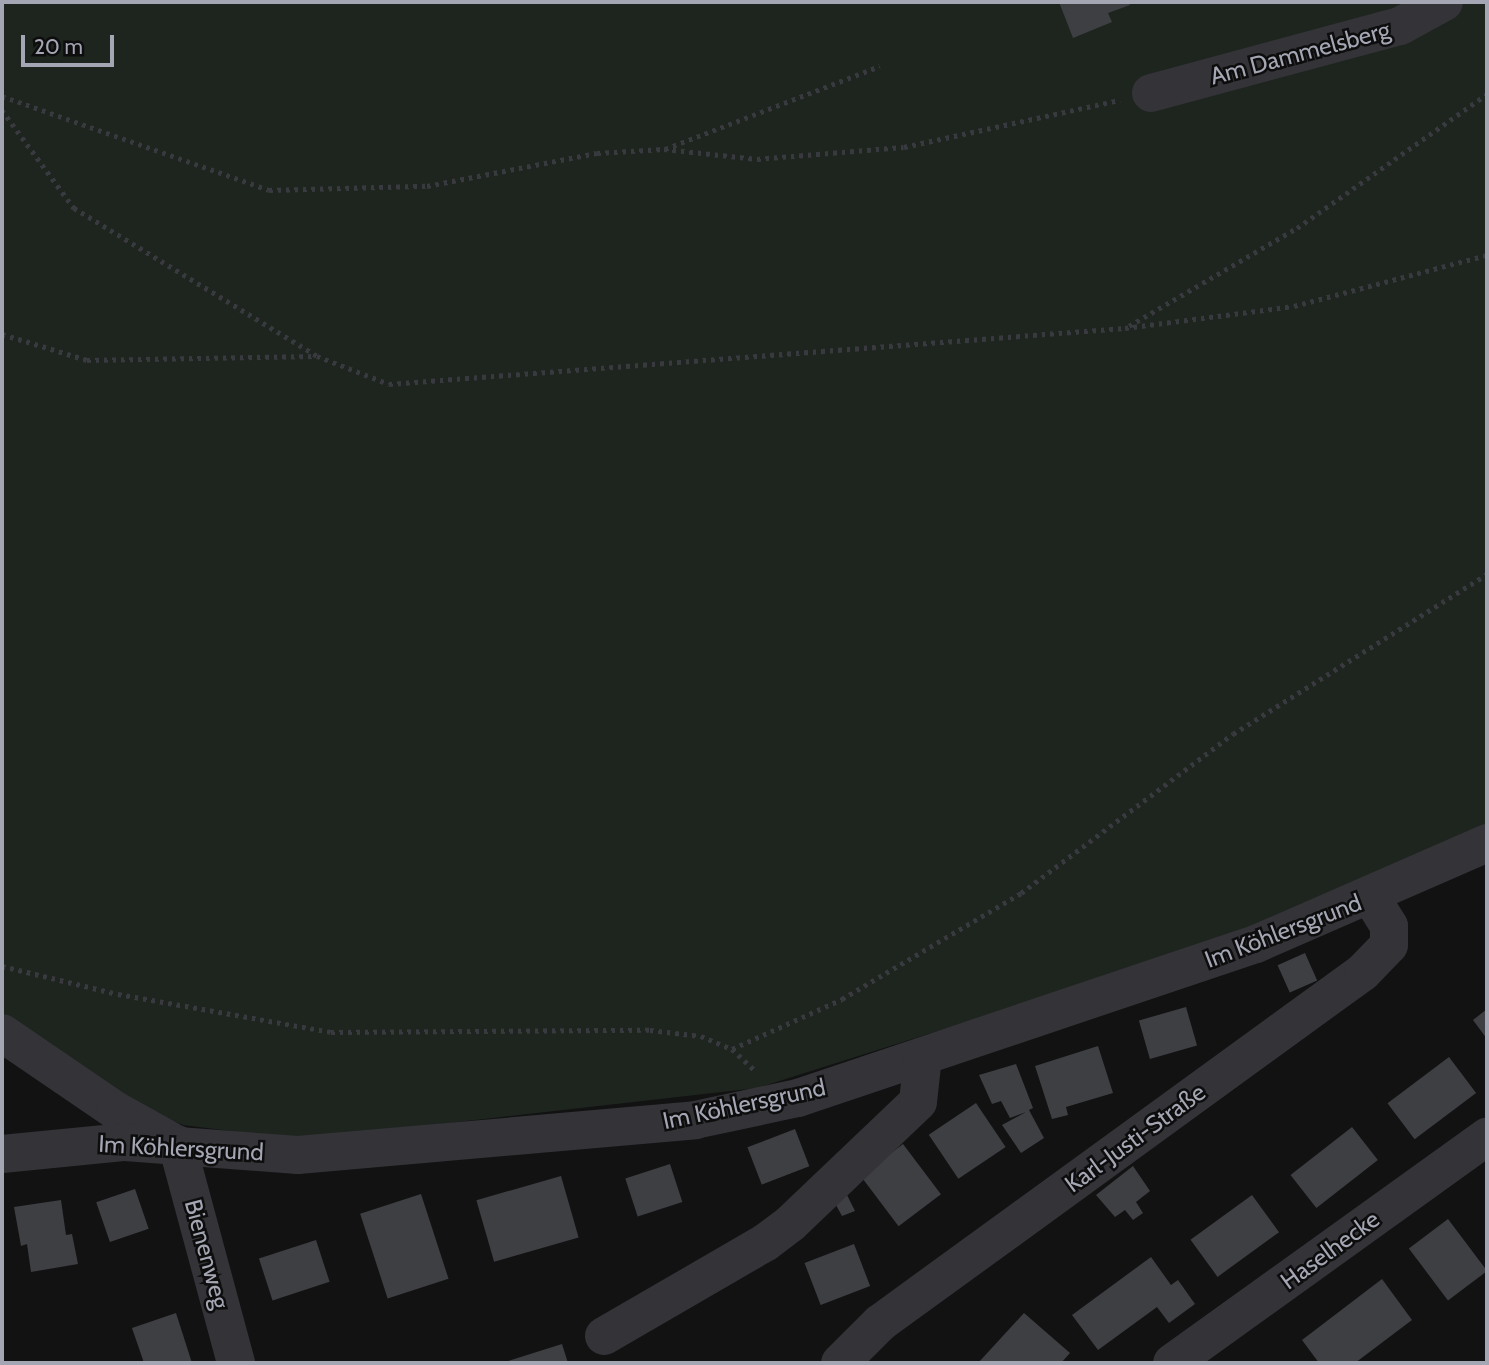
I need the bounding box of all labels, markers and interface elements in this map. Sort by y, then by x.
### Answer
street label: Am Dammelsberg [1207,15,1393,91]
scale bar [24,21,117,65]
text: 20 m [34,34,83,59]
street label: Im Köhlersgrund [1201,888,1365,974]
street label: Im Köhlersgrund [660,1073,828,1135]
street label: Karl-Justi-Straße [1059,1077,1211,1199]
street label: Im Köhlersgrund [98,1129,264,1167]
street label: Bienenweg [179,1196,235,1312]
street label: Haselhecke [1275,1205,1385,1295]

